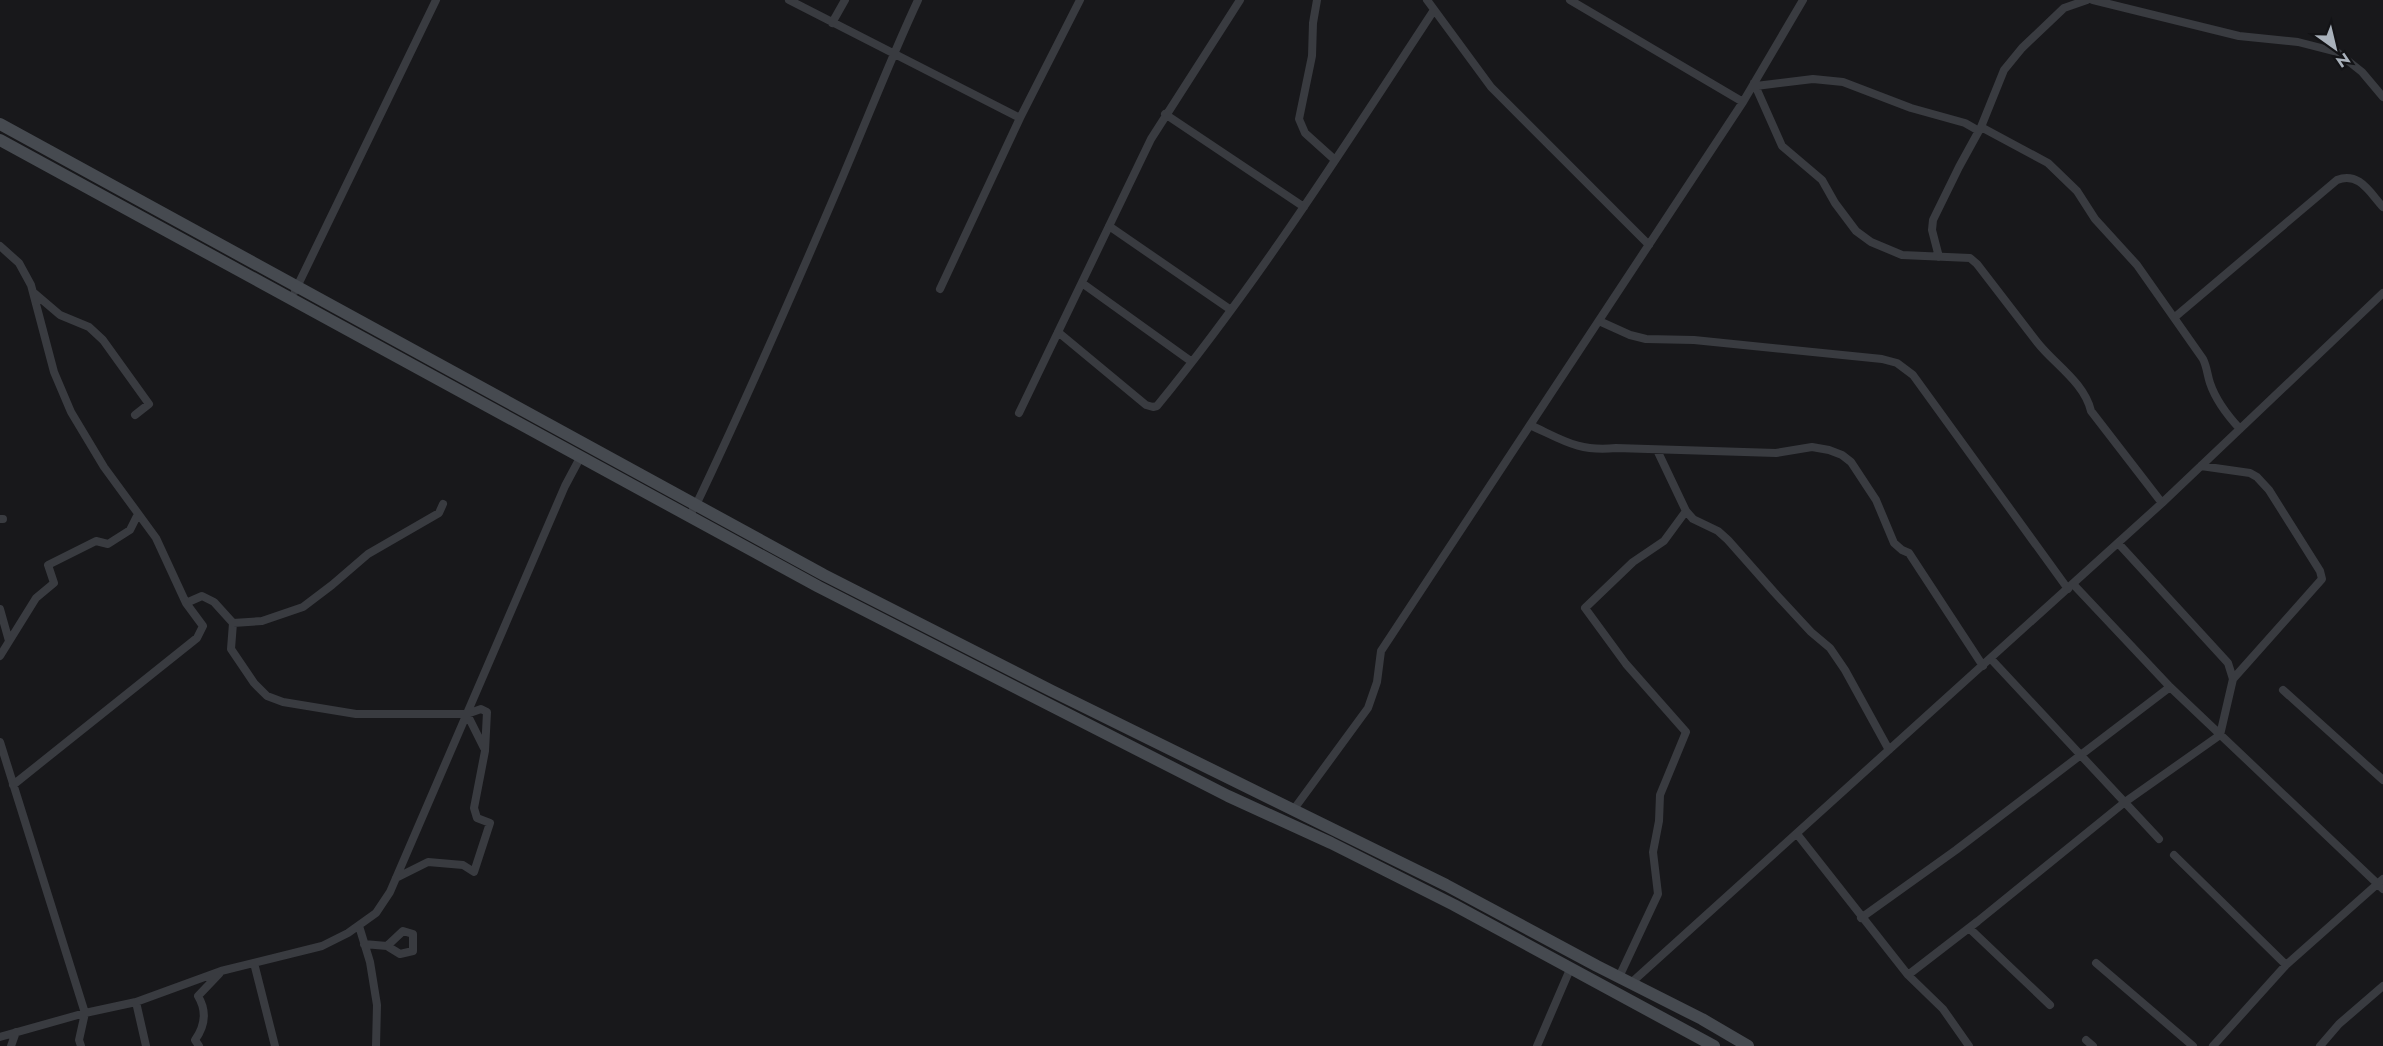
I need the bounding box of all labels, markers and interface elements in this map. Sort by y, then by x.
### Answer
north arrow [2305,18,2365,78]
text: N [2331,47,2355,73]

